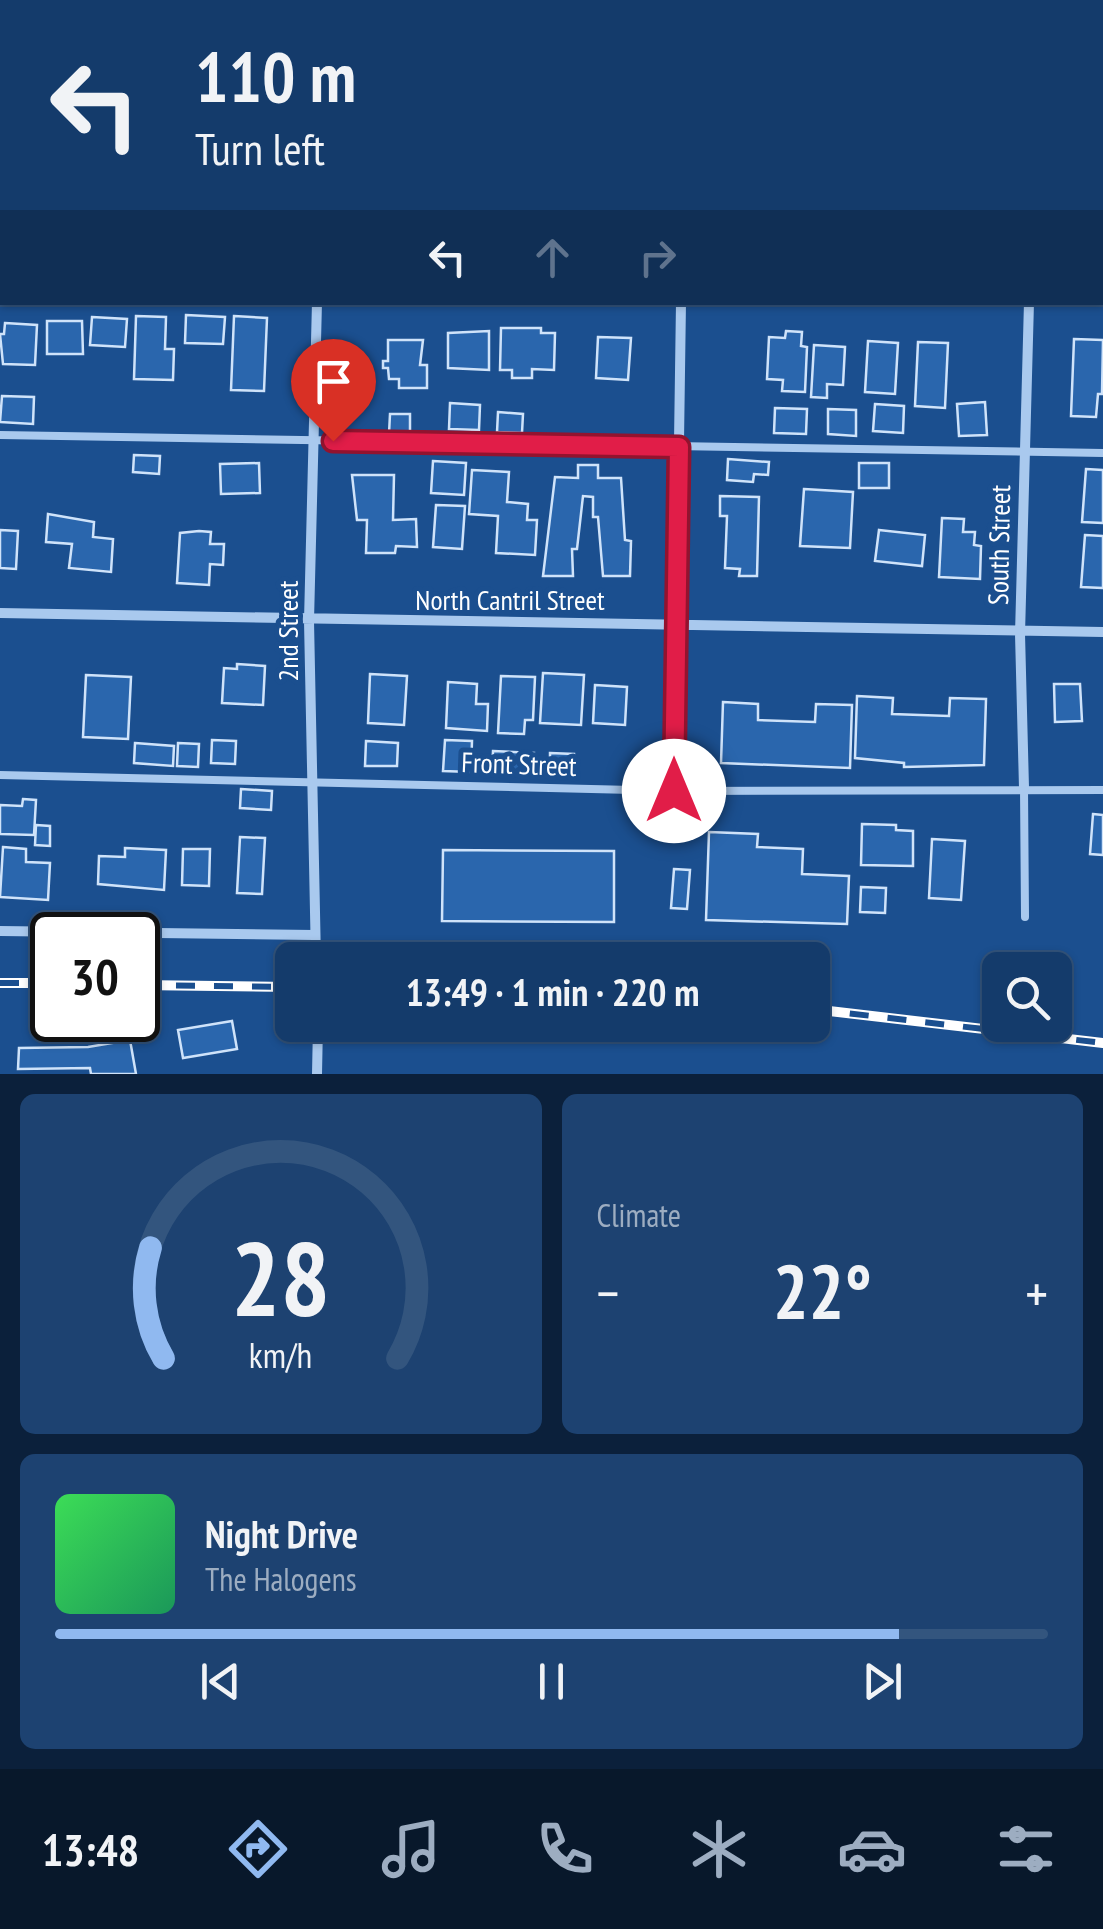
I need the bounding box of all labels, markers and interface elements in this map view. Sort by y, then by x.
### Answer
text: 110 m [195,31,356,121]
icon: left [30,40,160,170]
text: Turn left [195,119,325,177]
icon: left [420,230,475,285]
icon: ahead [525,230,580,285]
icon: right [630,230,685,285]
pin [291,339,376,442]
icon: arrive [306,354,361,409]
street label: South Street [979,484,1018,605]
street label: 2nd Street [269,580,306,681]
street label: North Cantril Street [415,581,605,618]
position arrow [622,739,726,843]
street label: Front Street [461,743,578,784]
speed limit sign: 30 [30,912,160,1042]
map controls [982,952,1072,1042]
button: search [982,952,1072,1042]
text: 13:49 · 1 min · 220 m [406,967,699,1016]
text: Climate [597,1194,681,1236]
text: 28 [231,1210,330,1345]
text: 22° [773,1243,872,1340]
text: − [597,1257,619,1328]
text: + [1025,1257,1048,1328]
text: km/h [249,1332,312,1378]
text: Night Drive [205,1509,358,1558]
text: The Halogens [205,1558,357,1600]
icon: previous [193,1654,248,1709]
icon: pause [524,1654,579,1709]
icon: next [855,1654,910,1709]
icon: directions [223,1814,293,1884]
icon: music [376,1814,446,1884]
icon: phone [530,1814,600,1884]
icon: climate [684,1814,754,1884]
icon: car [837,1814,907,1884]
icon: filters [991,1814,1061,1884]
text: 13:48 [42,1820,139,1878]

